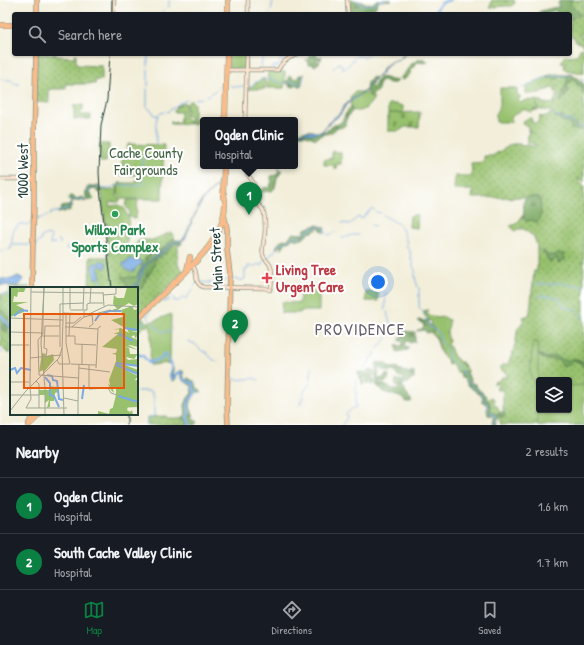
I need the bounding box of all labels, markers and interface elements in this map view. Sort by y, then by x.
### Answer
search box [12,12,572,56]
icon: search [26,23,48,45]
text: Search here [58,24,122,45]
popup [200,117,298,169]
text: Ogden Clinic [215,124,283,145]
park label: Cache County Fairgrounds [109,142,183,180]
street label: 1000 West [12,143,33,199]
text: Hospital [215,145,253,163]
pin: 1 [236,182,262,215]
marker: Willow Park Sports Complex [110,209,120,219]
place label: Willow Park Sports Complex [71,219,159,258]
street label: Main Street [204,226,228,291]
place label: Living Tree Urgent Care [276,259,344,298]
marker: Living Tree Urgent Care [261,272,273,284]
your location [368,272,388,292]
inset map [10,287,138,415]
pin: 2 [222,310,248,343]
district label: PROVIDENCE [315,317,405,340]
map controls [536,377,572,413]
button: layers [536,377,572,413]
text: Nearby [16,440,59,463]
text: 2 results [526,442,568,460]
text: Ogden Clinic [54,486,123,507]
text: 1 [27,497,31,515]
text: 1.6 km [538,497,568,515]
text: Hospital [54,507,92,525]
text: South Cache Valley Clinic [54,542,192,563]
text: 2 [26,553,32,571]
text: 1.7 km [537,553,568,571]
text: Hospital [54,563,92,581]
tab: Map [83,599,105,637]
tab: Directions [272,599,312,637]
tab: Saved [478,599,501,637]

